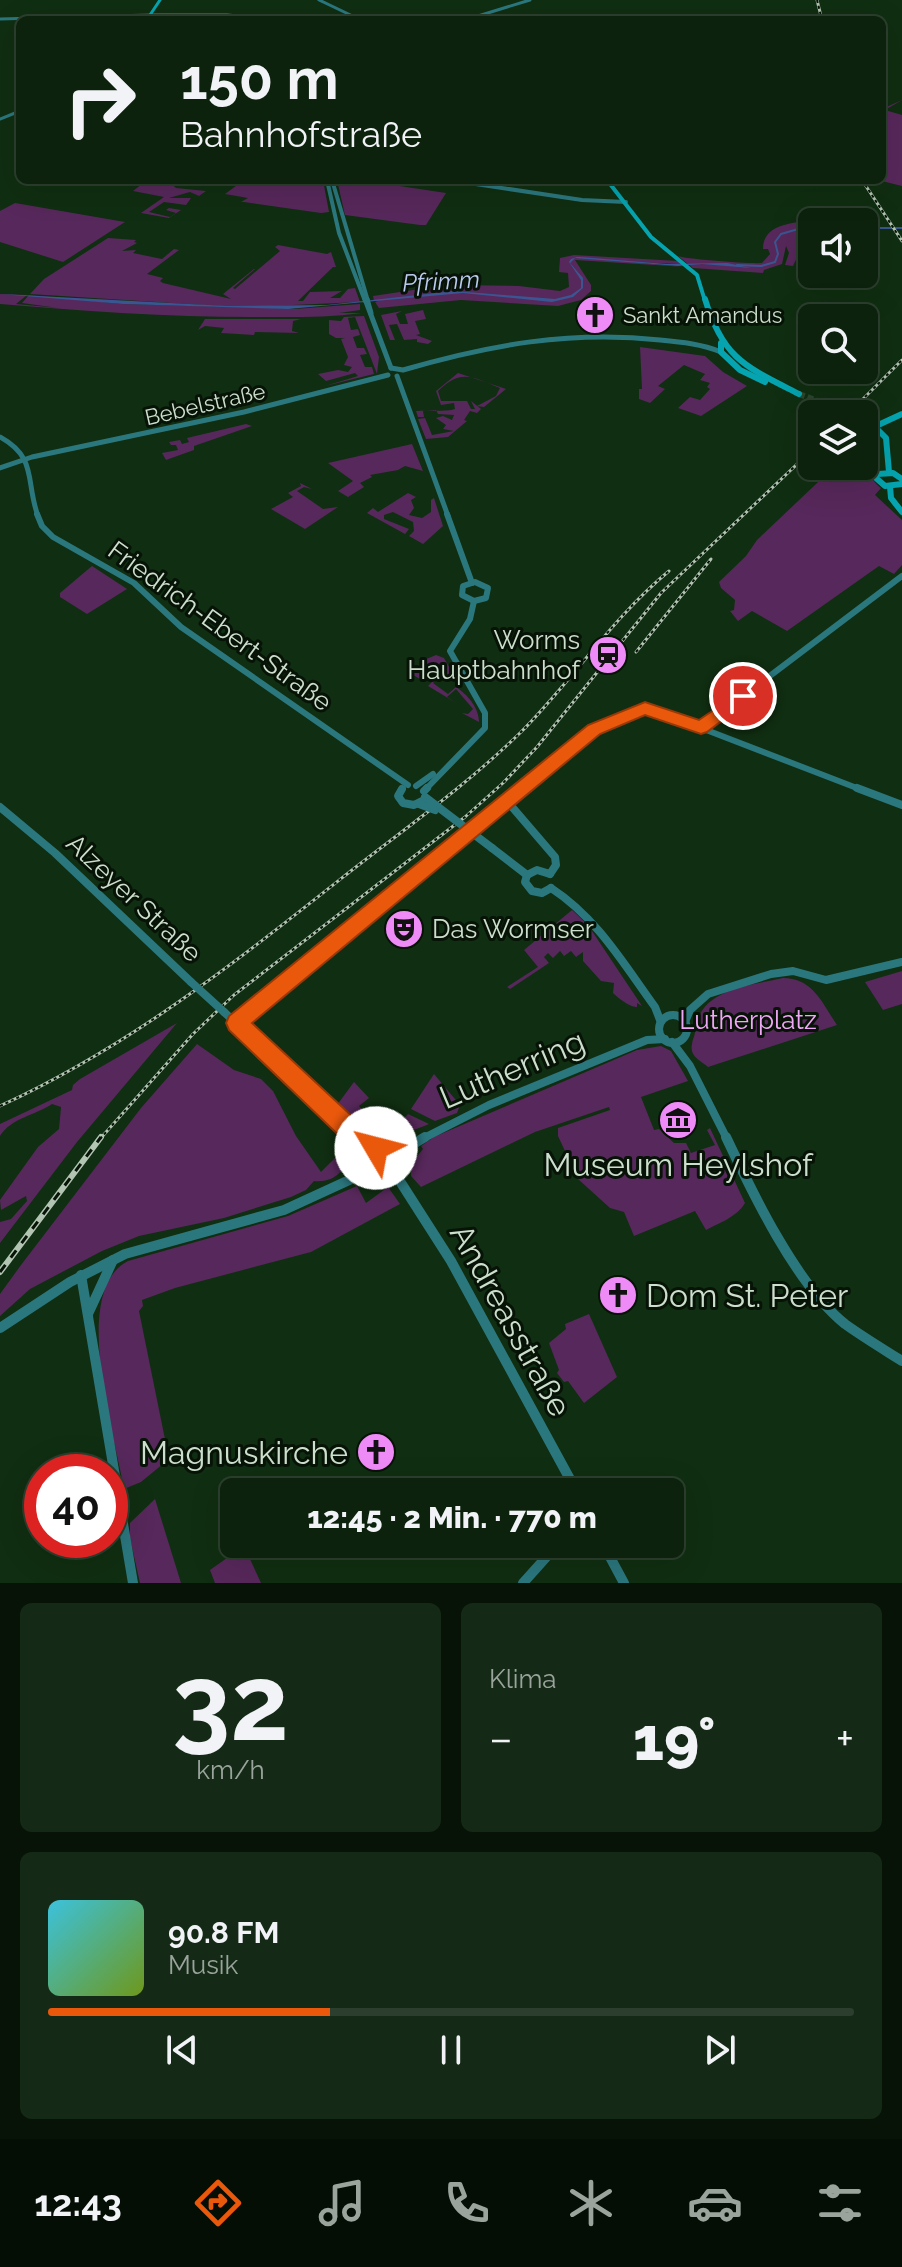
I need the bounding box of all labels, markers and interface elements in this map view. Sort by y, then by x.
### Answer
text: 150 m [180,46,339,112]
icon: right [48,48,152,152]
text: Bahnhofstraße [180,113,422,155]
map controls [798,208,878,480]
button: sound [798,208,878,288]
water label: Pfrimm [401,264,481,298]
church icon: Sankt Amandus [574,294,616,336]
place label: Sankt Amandus [623,302,782,328]
button: search [798,304,878,384]
street label: Bebelstraße [142,378,268,430]
button: layers [798,400,878,480]
street label: Friedrich-Ebert-Straße [102,535,338,717]
place label: Worms Hauptbahnhof [407,625,581,685]
station icon: Worms Hauptbahnhof [587,634,629,676]
pin [709,662,777,730]
icon: arrive [721,674,765,718]
street label: Alzeyer Straße [60,828,208,968]
theatre icon: Das Wormser [383,908,425,950]
place label: Das Wormser [432,914,594,944]
park label: Lutherplatz [679,1005,817,1035]
street label: Lutherring [434,1022,590,1116]
museum icon: Museum Heylshof [657,1099,699,1141]
position arrow [334,1106,418,1190]
place label: Museum Heylshof [543,1146,814,1183]
street label: Andreasstraße [443,1218,579,1422]
church icon: Dom St. Peter [597,1274,639,1316]
place label: Dom St. Peter [646,1277,848,1314]
church icon: Magnuskirche [355,1431,397,1473]
place label: Magnuskirche [140,1434,348,1471]
speed limit sign: 40 [24,1454,128,1558]
text: 12:45 · 2 Min. · 770 m [307,1500,597,1535]
text: 32 [172,1642,289,1764]
text: Klima [489,1664,557,1694]
text: 19° [633,1704,715,1774]
text: − [489,1713,513,1764]
text: + [836,1713,854,1764]
text: km/h [196,1755,265,1785]
text: 90.8 FM [168,1915,279,1950]
text: Musik [168,1950,238,1980]
icon: previous [160,2028,204,2072]
icon: pause [429,2028,473,2072]
icon: next [698,2028,742,2072]
icon: directions [190,2175,246,2231]
icon: music [314,2175,370,2231]
icon: phone [439,2175,495,2231]
icon: climate [563,2175,619,2231]
icon: car [687,2175,743,2231]
icon: filters [812,2175,868,2231]
text: 12:43 [34,2182,122,2224]

